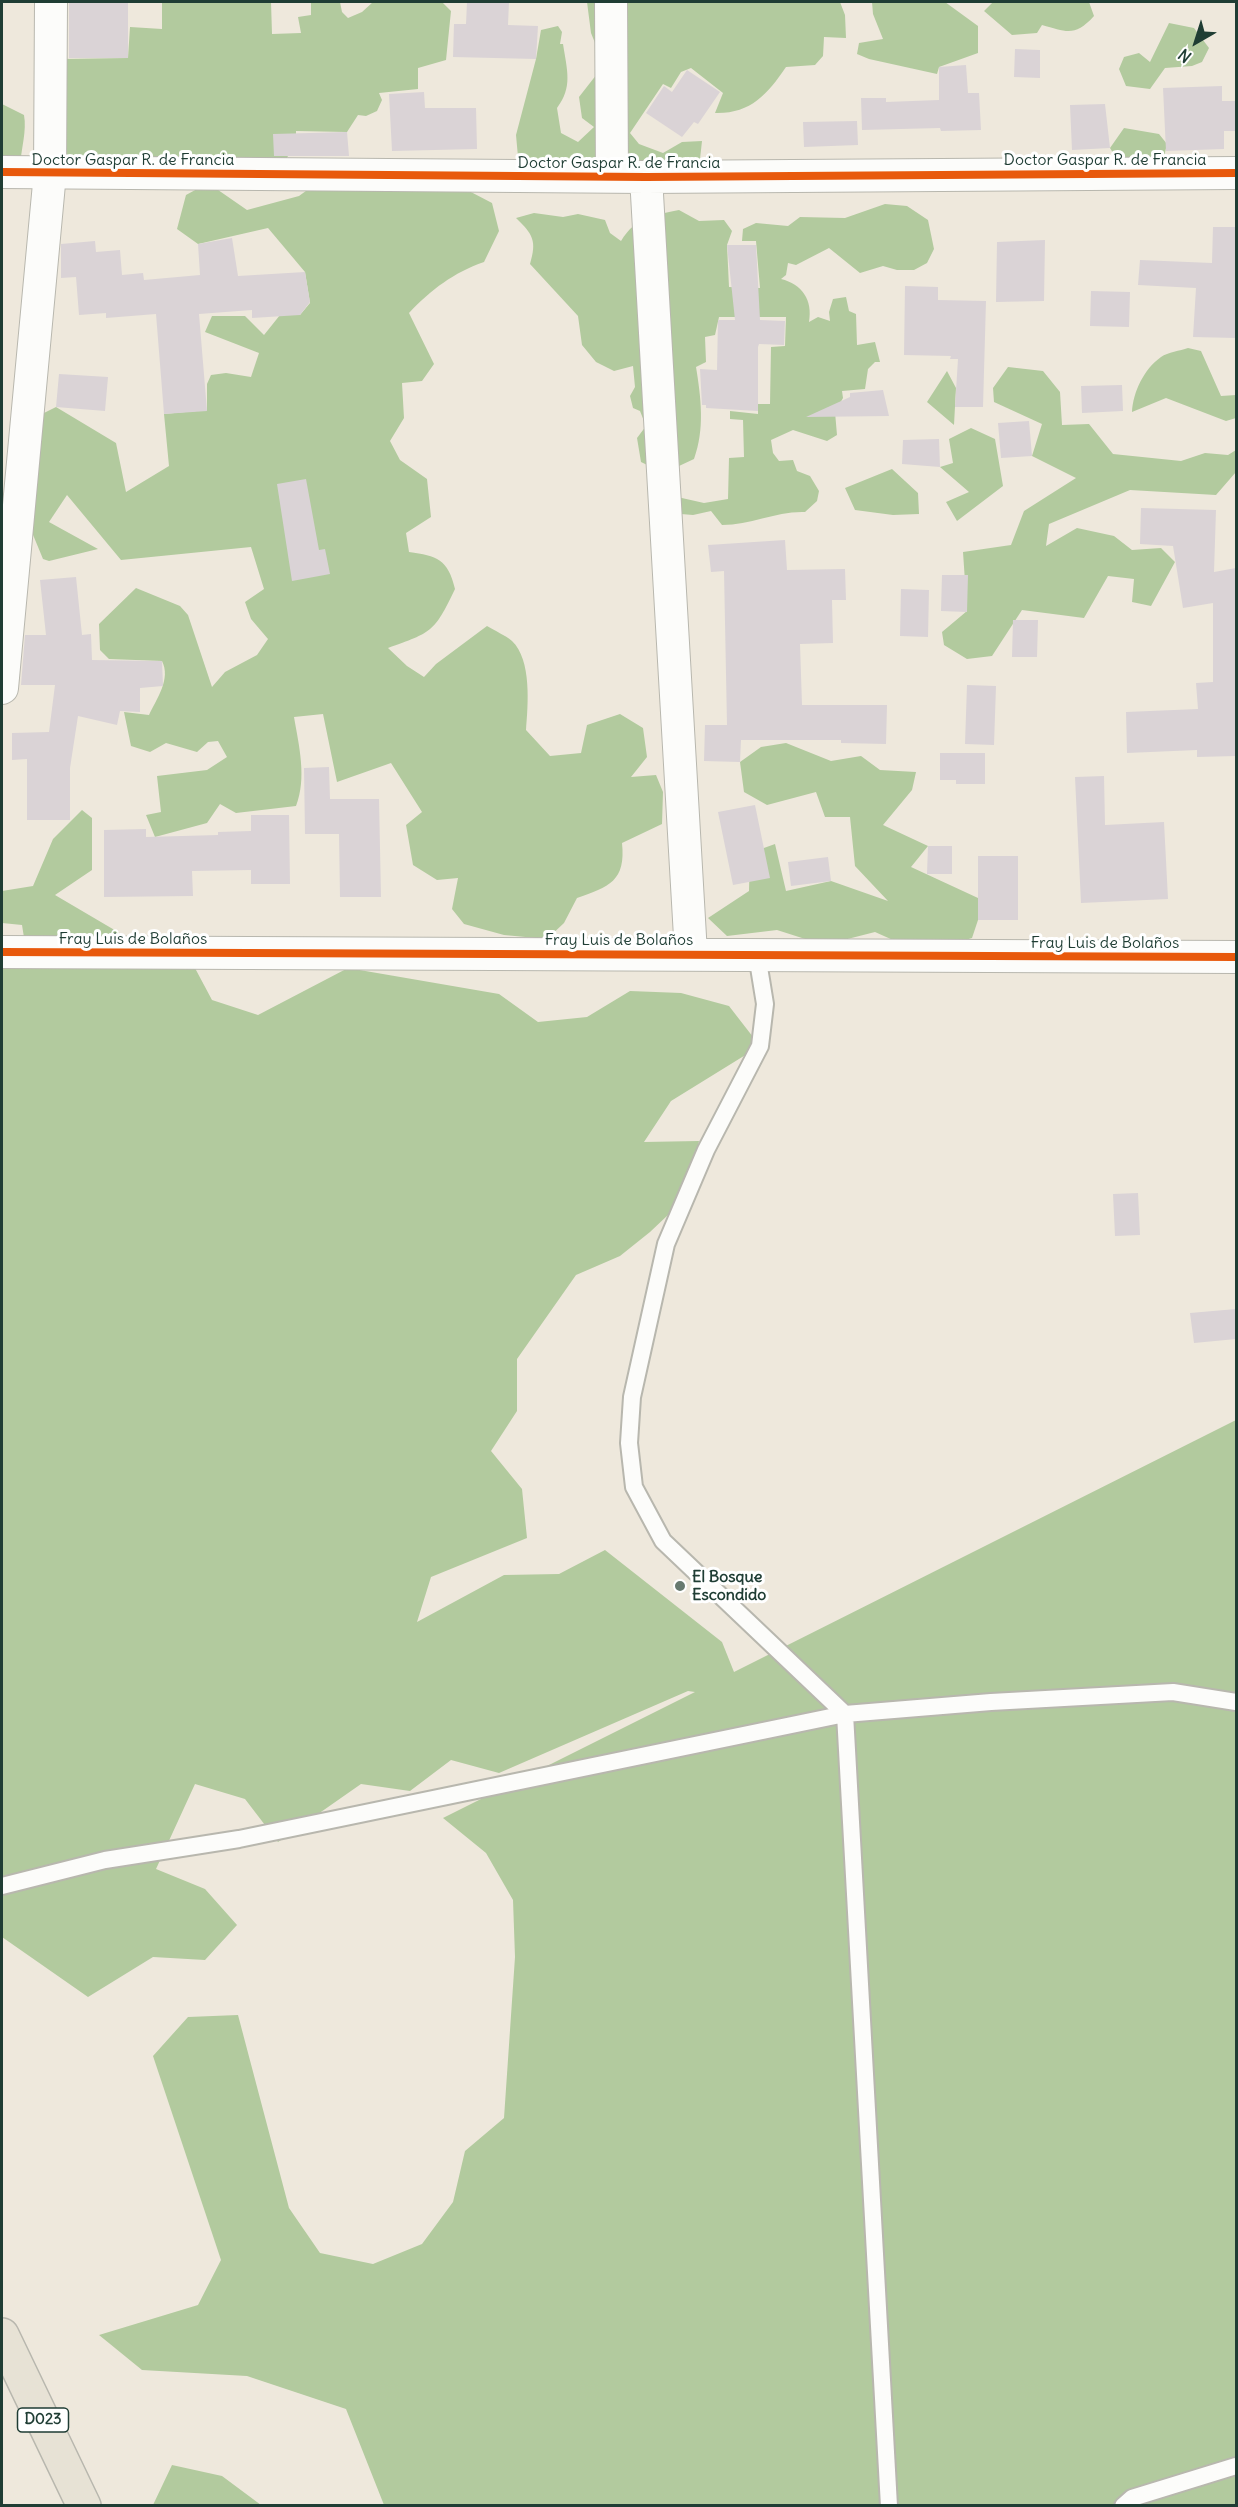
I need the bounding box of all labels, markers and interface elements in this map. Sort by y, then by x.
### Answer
north arrow [1166,12,1226,72]
text: N [1174,45,1195,67]
street label: Doctor Gaspar R. de Francia [32,150,234,170]
street label: Doctor Gaspar R. de Francia [1004,150,1206,170]
street label: Doctor Gaspar R. de Francia [518,153,720,173]
street label: Fray Luis de Bolaños [59,929,207,949]
street label: Fray Luis de Bolaños [545,930,693,950]
street label: Fray Luis de Bolaños [1031,933,1179,953]
place label: El Bosque Escondido [692,1567,766,1605]
marker: El Bosque Escondido [673,1579,687,1593]
road number: D023 [18,2408,68,2432]

